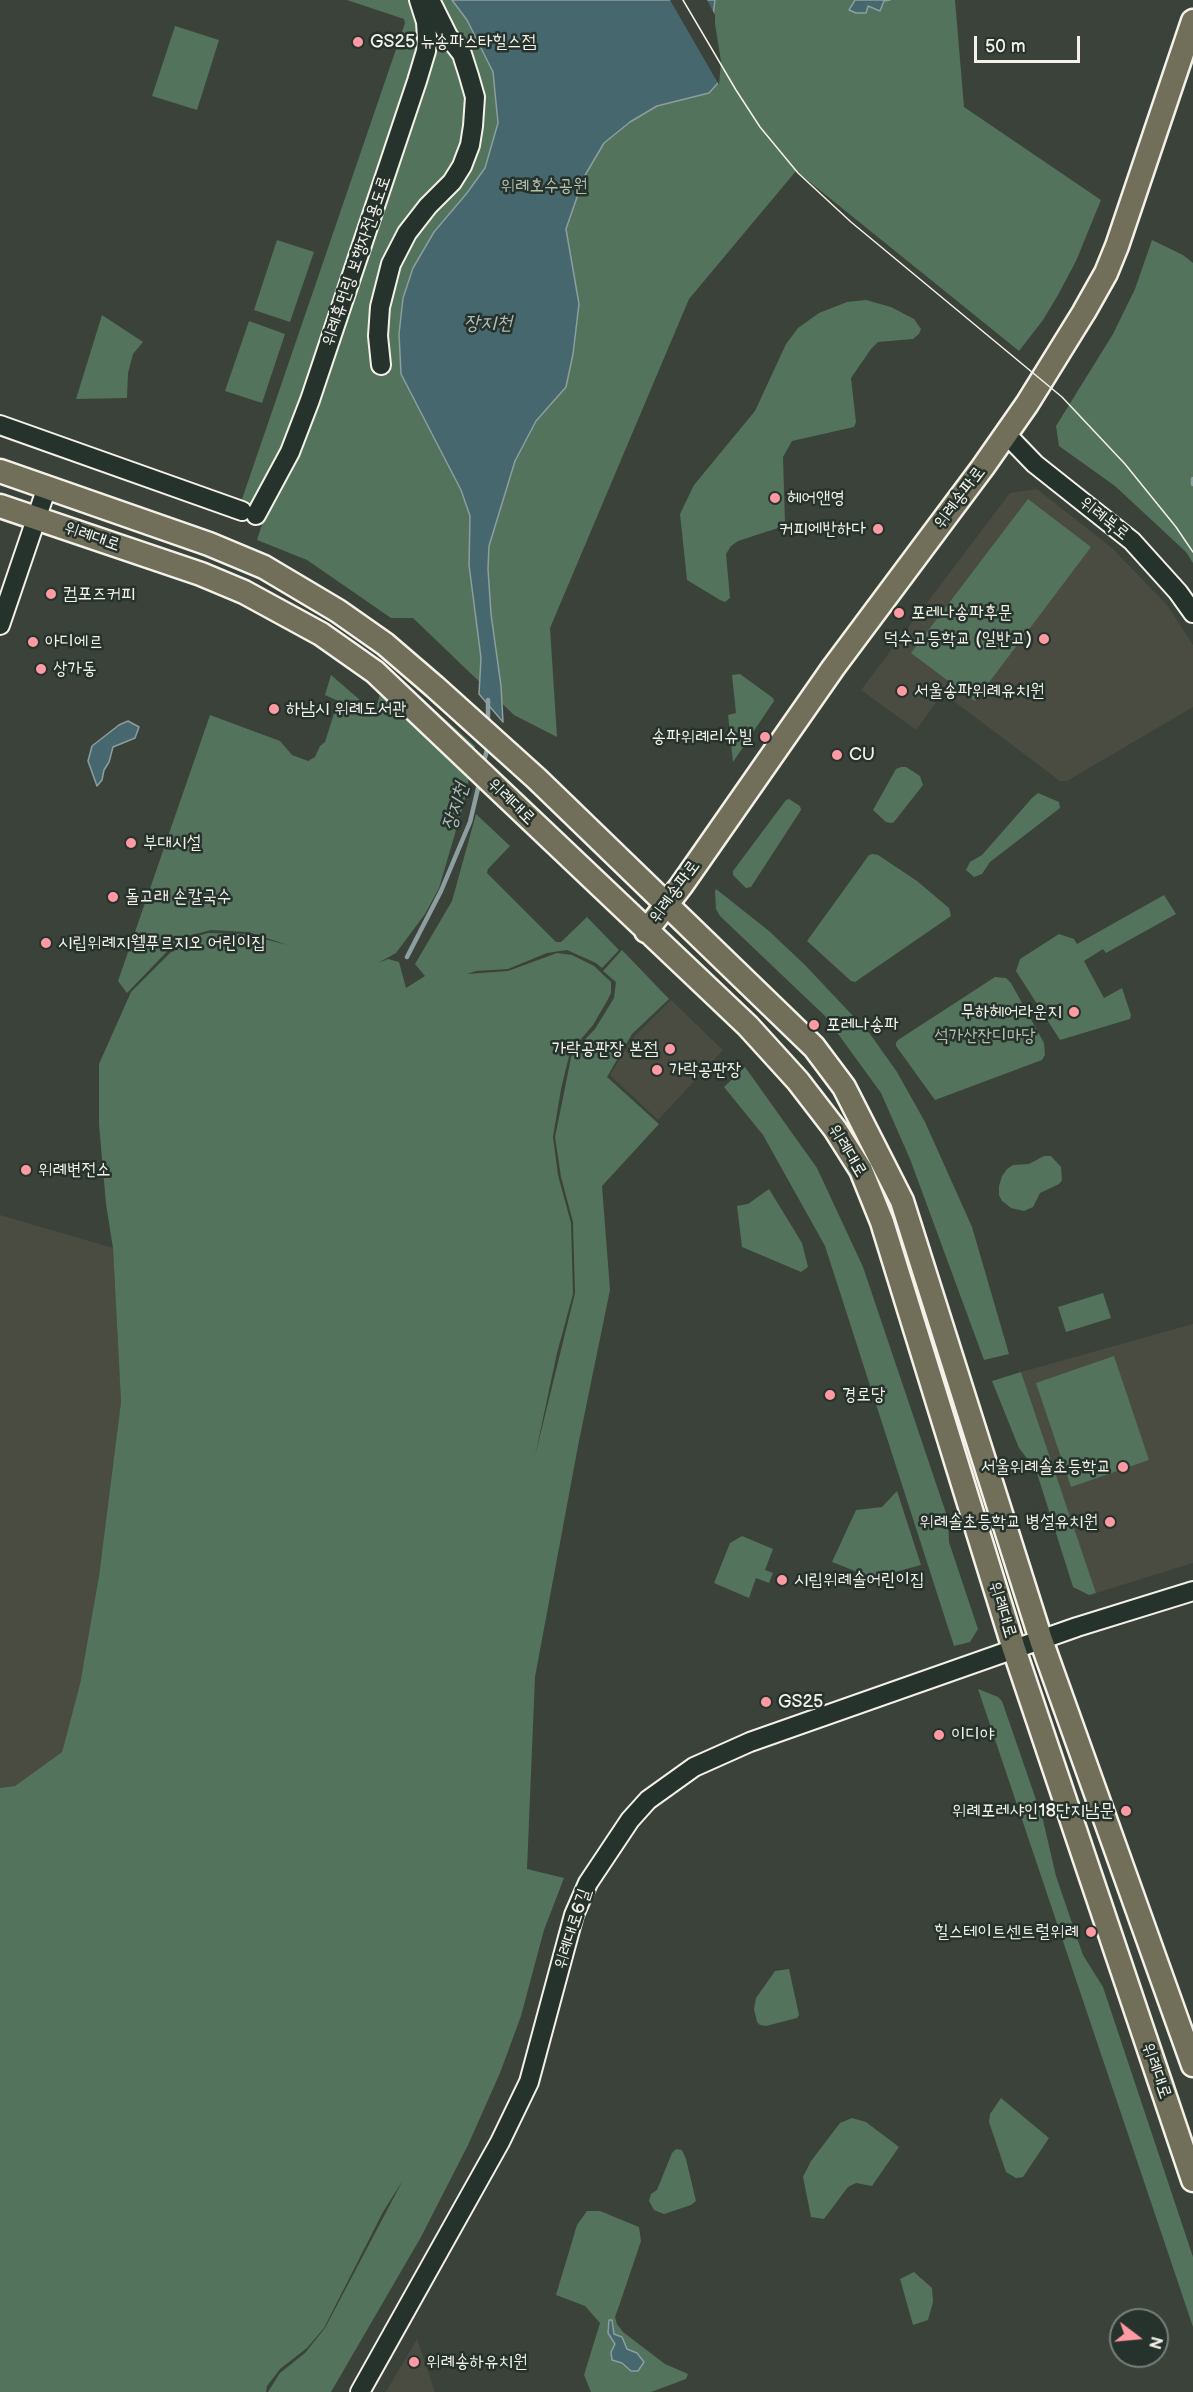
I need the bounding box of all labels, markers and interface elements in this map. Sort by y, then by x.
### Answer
scale bar [977,24,1084,62]
place label: GS25 뉴송파스타힐스점 [370,31,536,53]
marker: GS25 뉴송파스타힐스점 [351,35,365,49]
text: 50 m [985,36,1026,57]
street label: 위례휴먼링 보행자전용도로 [318,173,396,349]
park label: 위례호수공원 [501,175,587,197]
water label: 장지천 [464,312,512,336]
street label: 위례송파로 [930,463,990,533]
place label: 헤어앤영 [787,487,845,509]
marker: 헤어앤영 [768,491,782,505]
street label: 위례북로 [1075,492,1133,546]
street label: 위례대로 [61,517,123,557]
place label: 커피에반하다 [779,518,866,540]
marker: 커피에반하다 [871,522,885,536]
place label: 컴포즈커피 [63,583,135,605]
marker: 컴포즈커피 [44,587,58,601]
place label: 포레나송파후문 [911,602,1012,624]
marker: 포레나송파후문 [892,606,906,620]
place label: 덕수고등학교 (일반고) [884,628,1032,650]
place label: 아디에르 [45,631,103,653]
marker: 덕수고등학교 (일반고) [1037,632,1051,646]
marker: 아디에르 [26,635,40,649]
place label: 상가동 [53,658,96,680]
marker: 상가동 [34,662,48,676]
place label: 서울송파위례유치원 [914,680,1044,702]
marker: 서울송파위례유치원 [895,684,909,698]
place label: 하남시 위례도서관 [286,698,407,720]
marker: 하남시 위례도서관 [267,702,281,716]
place label: 송파위례리슈빌 [652,726,753,748]
marker: 송파위례리슈빌 [758,730,772,744]
place label: CU [849,744,875,766]
marker: CU [830,748,844,762]
street label: 위례대로 [483,774,539,830]
water label: 장지천 [437,780,475,834]
place label: 부대시설 [143,832,201,854]
marker: 부대시설 [124,836,138,850]
street label: 위례송파로 [645,856,705,928]
place label: 돌고래 손칼국수 [125,886,231,908]
marker: 돌고래 손칼국수 [106,890,120,904]
place label: 시립위례지웰푸르지오 어린이집 [58,932,266,954]
marker: 시립위례지웰푸르지오 어린이집 [39,936,53,950]
place label: 무하헤어라운지 [961,1001,1062,1023]
marker: 무하헤어라운지 [1067,1005,1081,1019]
place label: 포레나송파 [826,1014,898,1036]
marker: 포레나송파 [807,1018,821,1032]
park label: 석가산잔디마당 [934,1025,1036,1047]
place label: 가락공판장 본점 [552,1038,658,1060]
marker: 가락공판장 본점 [663,1042,677,1056]
place label: 가락공판장 [669,1059,741,1081]
marker: 가락공판장 [650,1063,664,1077]
street label: 위례대로 [823,1121,871,1181]
place label: 위례변전소 [38,1159,110,1181]
marker: 위례변전소 [19,1163,33,1177]
place label: 경로당 [842,1384,885,1406]
marker: 경로당 [823,1388,837,1402]
place label: 서울위례솔초등학교 [981,1456,1111,1478]
marker: 서울위례솔초등학교 [1116,1460,1130,1474]
place label: 위례솔초등학교 병설유치원 [919,1511,1098,1533]
marker: 위례솔초등학교 병설유치원 [1103,1515,1117,1529]
place label: 시립위례솔어린이집 [794,1569,924,1591]
marker: 시립위례솔어린이집 [775,1573,789,1587]
street label: 위례대로 [983,1579,1021,1641]
place label: GS25 [778,1691,823,1713]
marker: GS25 [759,1695,773,1709]
place label: 이디야 [951,1724,994,1746]
marker: 이디야 [932,1728,946,1742]
place label: 위례포레샤인18단지남문 [952,1800,1114,1822]
marker: 위례포레샤인18단지남문 [1119,1804,1133,1818]
street label: 위례대로6길 [550,1886,596,1972]
place label: 힐스테이트센트럴위례 [934,1921,1079,1943]
marker: 힐스테이트센트럴위례 [1084,1925,1098,1939]
street label: 위례대로 [1136,2040,1176,2102]
north arrow [1109,2308,1169,2368]
text: N [1144,2334,1166,2351]
place label: 위례송하유치원 [426,2351,527,2373]
marker: 위례송하유치원 [407,2355,421,2369]

